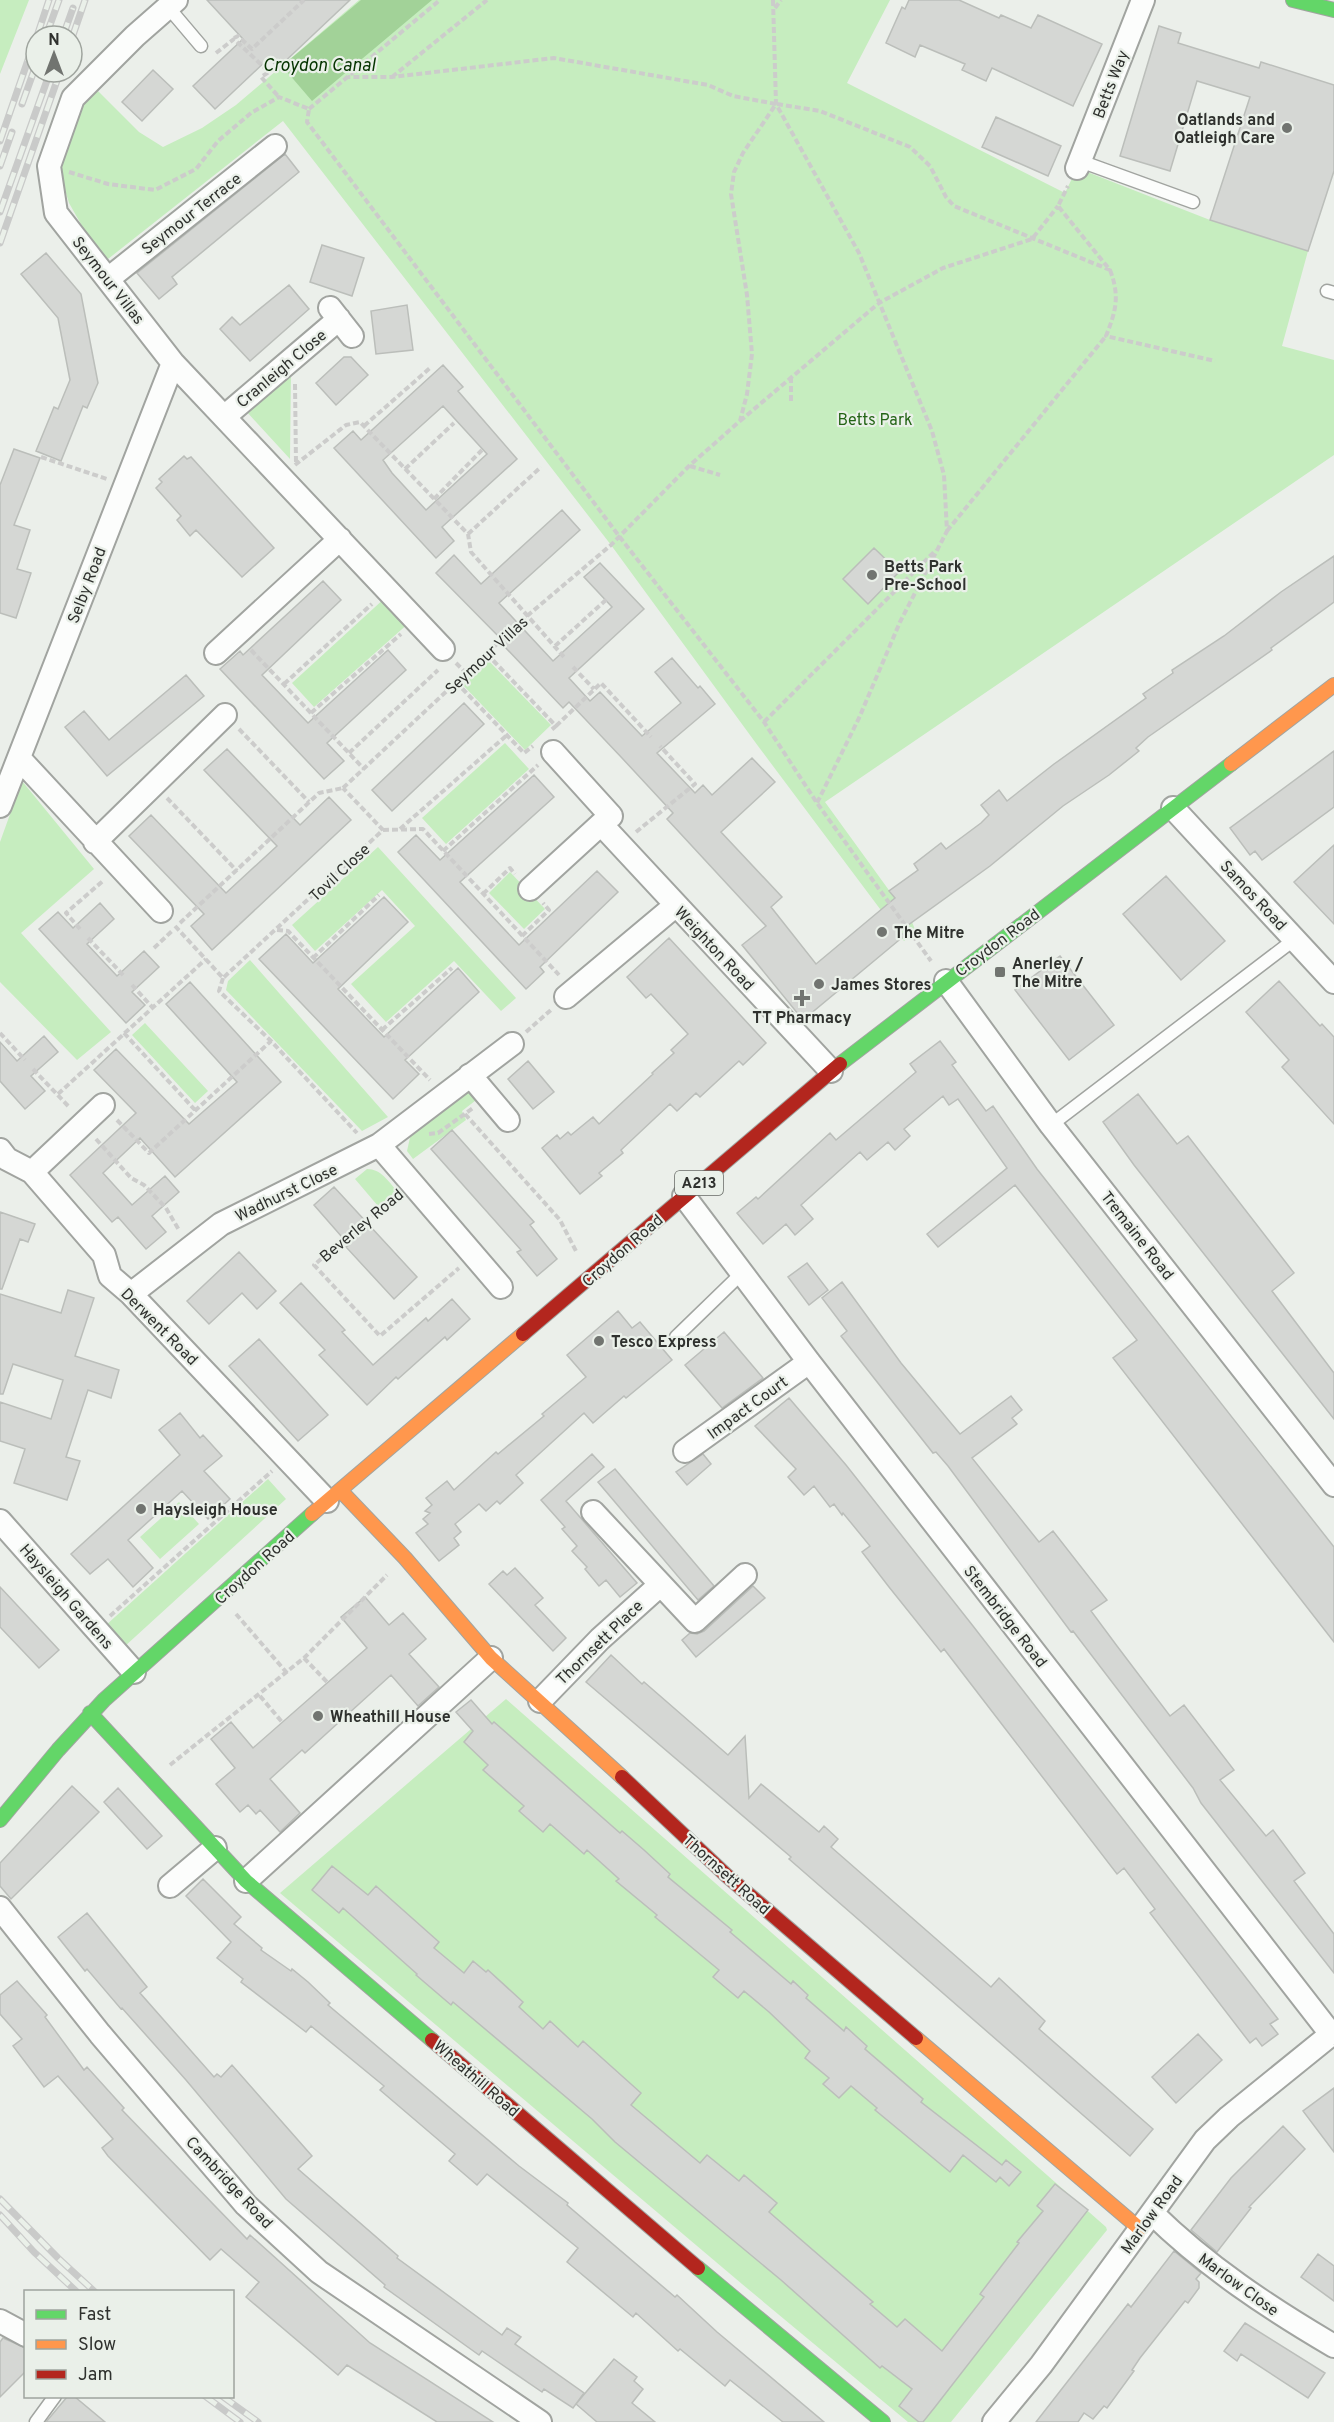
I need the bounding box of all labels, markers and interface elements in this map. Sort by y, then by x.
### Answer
north arrow [24,24,84,84]
text: N [48,31,60,51]
street label: Betts Way [1090,48,1134,122]
water label: Croydon Canal [263,55,377,78]
place label: Oatlands and Oatleigh Care [1174,111,1275,149]
marker: Oatlands and Oatleigh Care [1280,121,1294,135]
street label: Seymour Terrace [138,169,246,260]
street label: Seymour Villas [67,233,148,329]
street label: Cranleigh Close [233,326,332,413]
park label: Betts Park [837,411,913,431]
street label: Selby Road [64,545,112,627]
place label: Betts Park Pre-School [884,558,967,596]
marker: Betts Park Pre-School [865,568,879,582]
street label: Seymour Villas [442,613,533,700]
street label: Tovil Close [306,840,375,907]
street label: Samos Road [1215,857,1290,936]
street label: Weighton Road [669,903,758,996]
street label: Croydon Road [952,905,1045,982]
place label: The Mitre [894,924,964,944]
marker: The Mitre [875,925,889,939]
place label: Anerley / The Mitre [1012,955,1084,993]
marker: Anerley / The Mitre [993,965,1007,979]
place label: James Stores [831,976,931,996]
marker: James Stores [812,977,826,991]
marker: TT Pharmacy [795,991,809,1005]
place label: TT Pharmacy [752,1009,852,1029]
street label: Wadhurst Close [232,1160,341,1227]
road number: A213 [675,1171,723,1195]
street label: Beverley Road [316,1186,408,1268]
street label: Tremaine Road [1096,1188,1177,1285]
street label: Croydon Road [579,1211,668,1292]
street label: Derwent Road [116,1284,202,1370]
place label: Tesco Express [611,1333,717,1353]
marker: Tesco Express [592,1334,606,1348]
street label: Impact Court [704,1373,792,1445]
place label: Haysleigh House [153,1501,278,1521]
marker: Haysleigh House [134,1502,148,1516]
street label: Croydon Road [211,1527,300,1610]
street label: Haysleigh Gardens [14,1541,117,1654]
street label: Stembridge Road [958,1562,1051,1672]
street label: Thornsett Place [553,1597,648,1690]
place label: Wheathill House [330,1708,451,1728]
marker: Wheathill House [311,1709,325,1723]
street label: Thornsett Road [678,1831,774,1920]
street label: Wheathill Road [429,2037,523,2122]
street label: Cambridge Road [181,2133,276,2234]
street label: Marlow Road [1117,2172,1188,2258]
street label: Marlow Close [1194,2250,1282,2322]
legend [24,2290,234,2398]
text: Fast [78,2304,111,2327]
text: Slow [78,2334,116,2357]
text: Jam [78,2364,113,2387]

